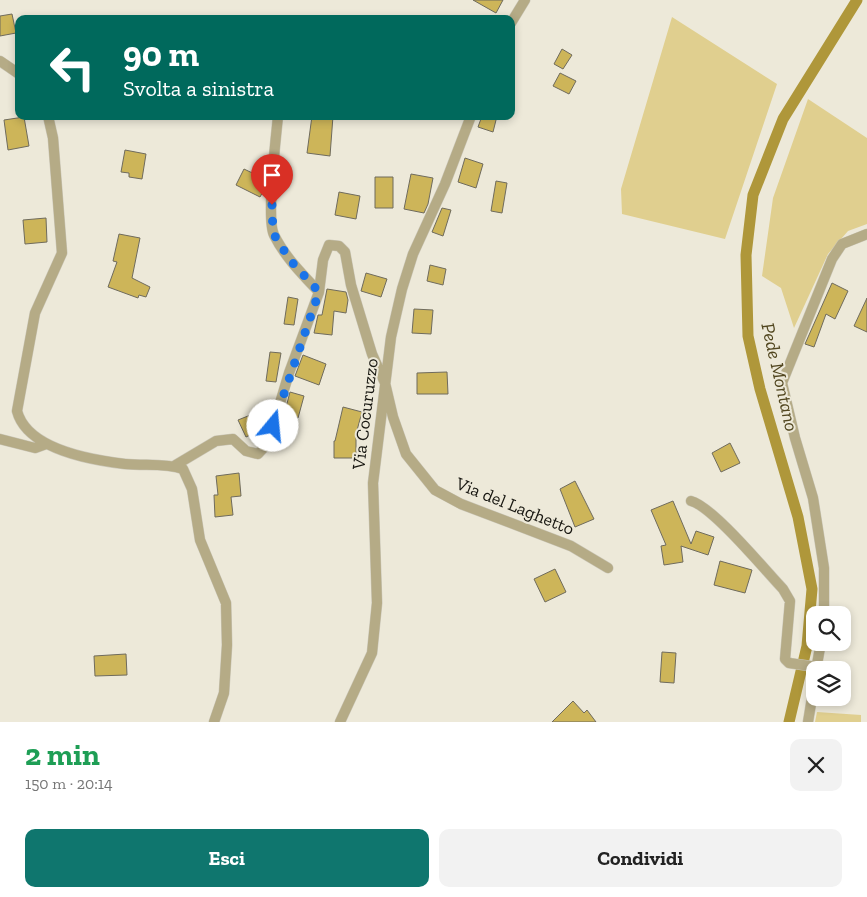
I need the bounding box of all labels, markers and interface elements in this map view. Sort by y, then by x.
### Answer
text: 90 m [123,33,199,75]
icon: left [40,35,105,100]
text: Svolta a sinistra [123,75,274,102]
pin [251,154,293,205]
icon: arrive [258,161,286,189]
water label: Pede Montano [756,320,804,434]
street label: Via Cocuruzzo [347,357,383,472]
position arrow [246,399,298,451]
street label: Via del Laghetto [452,472,577,540]
map controls [806,606,851,706]
button: search [806,606,851,651]
button: layers [806,661,851,706]
text: 2 min [25,737,100,773]
button: close [790,739,842,791]
text: 150 m · 20:14 [25,774,113,793]
button: Esci [25,829,429,887]
button: Condividi [439,829,842,887]

